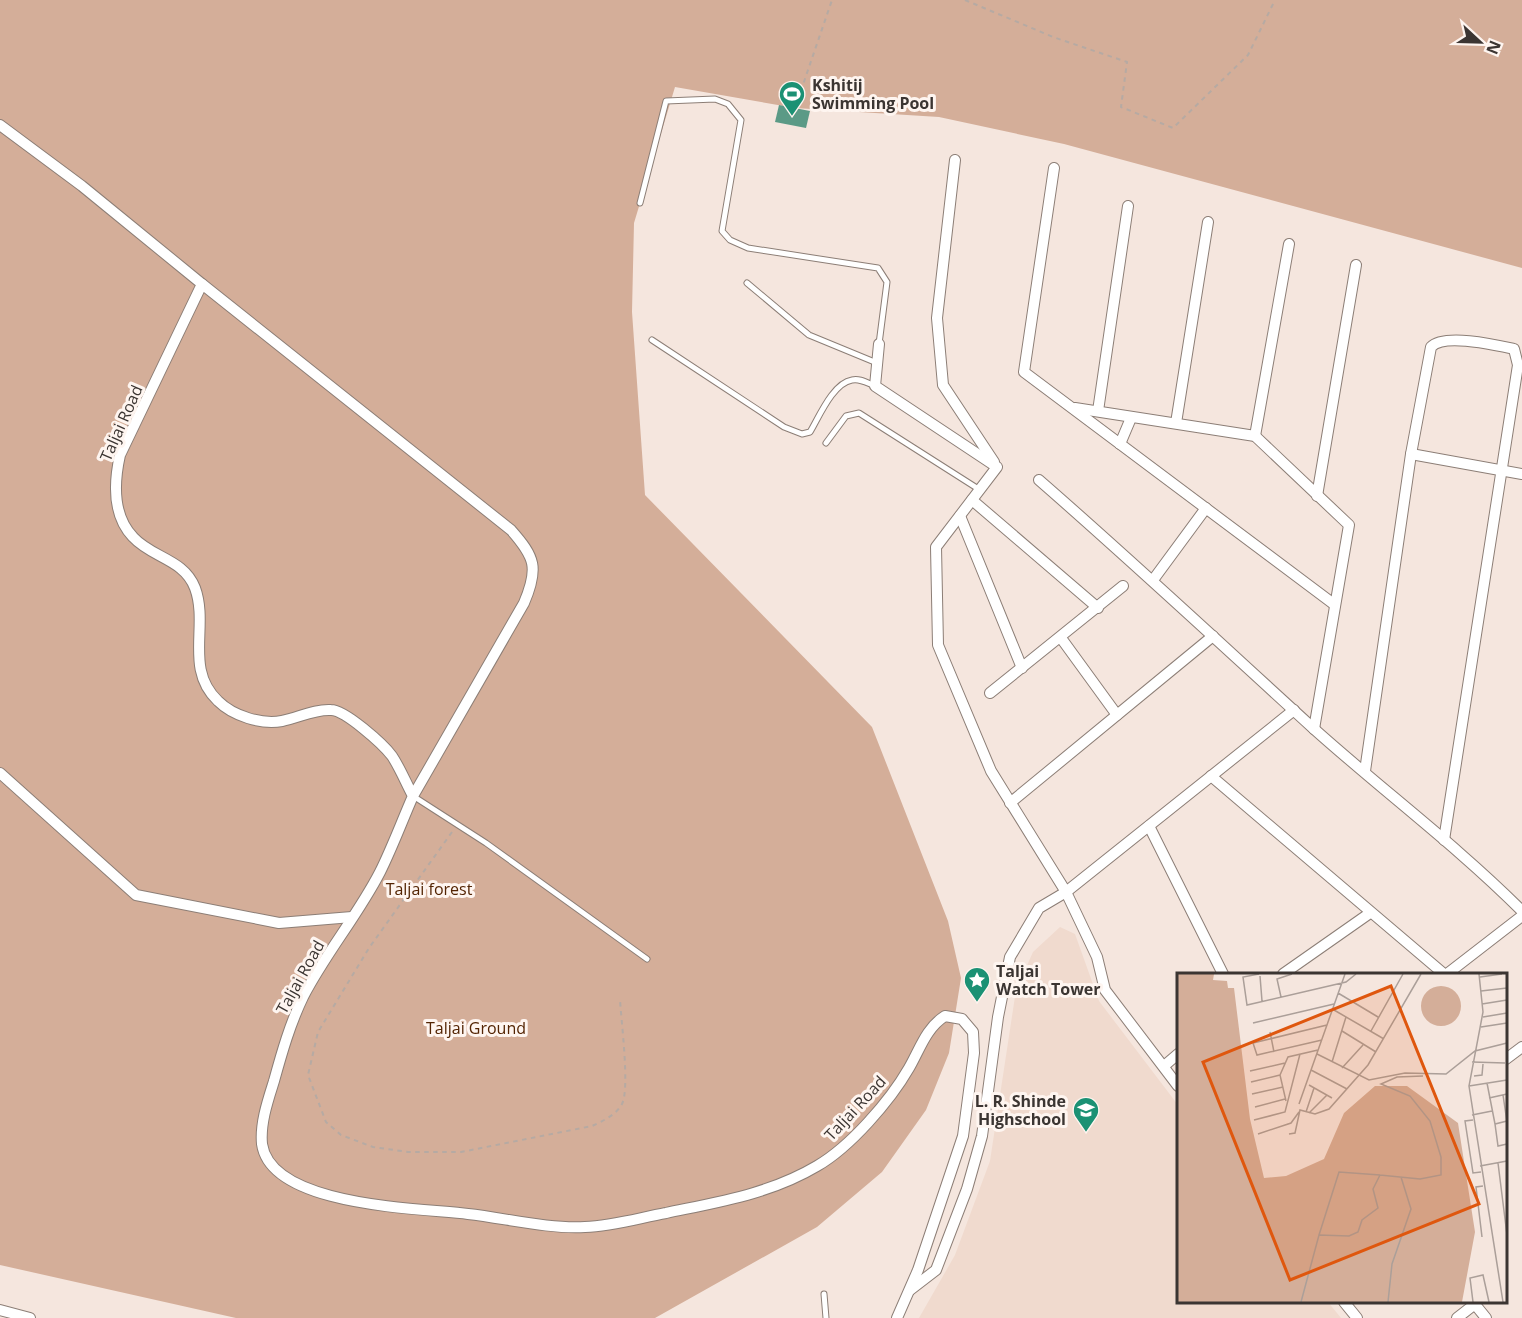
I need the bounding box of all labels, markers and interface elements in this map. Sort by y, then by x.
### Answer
north arrow [1450,12,1510,72]
text: N [1481,37,1507,58]
place label: Kshitij Swimming Pool [812,74,934,114]
sports icon: Kshitij Swimming Pool [777,79,807,117]
street label: Taljai Road [94,382,148,464]
park label: Taljai forest [386,878,473,900]
street label: Taljai Road [271,936,329,1018]
place label: Taljai Watch Tower [996,960,1101,1000]
place icon: Taljai Watch Tower [962,965,992,1003]
inset map [1177,973,1507,1303]
park label: Taljai Ground [426,1017,526,1039]
street label: Taljai Road [819,1071,891,1145]
place label: L. R. Shinde Highschool [975,1090,1066,1130]
school or university icon: L. R. Shinde Highschool [1071,1095,1101,1133]

